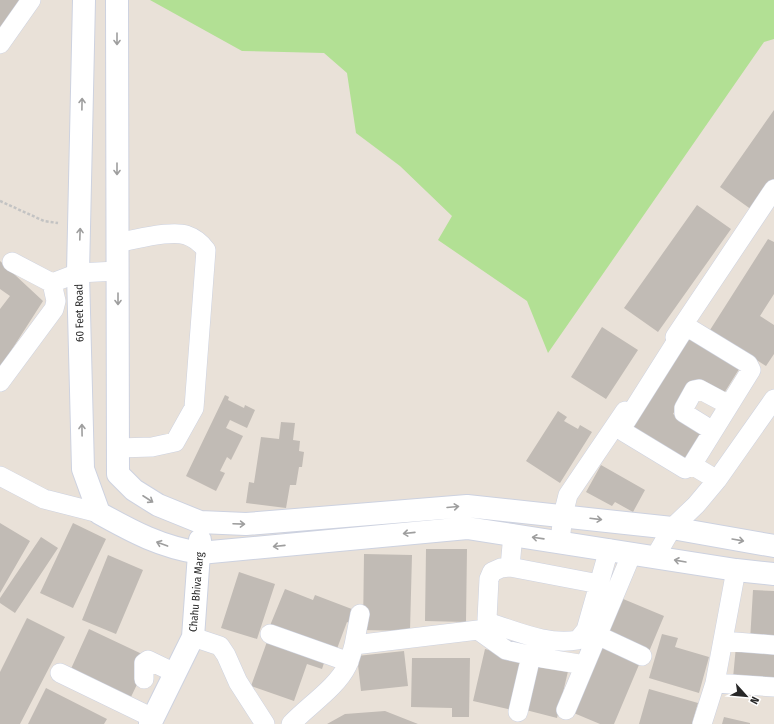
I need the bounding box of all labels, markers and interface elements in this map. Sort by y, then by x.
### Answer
one-way arrow [113,32,121,45]
one-way arrow [78,98,86,111]
one-way arrow [113,162,121,175]
one-way arrow [76,228,84,241]
street label: 60 Feet Road [72,284,87,342]
one-way arrow [114,292,122,305]
one-way arrow [78,424,86,437]
one-way arrow [142,495,153,503]
one-way arrow [446,504,459,511]
one-way arrow [589,515,602,523]
one-way arrow [232,520,245,527]
one-way arrow [403,530,416,537]
one-way arrow [532,534,545,542]
one-way arrow [731,536,744,544]
one-way arrow [156,540,168,548]
one-way arrow [273,543,286,550]
street label: Chahu Bhiva Marg [187,551,207,633]
one-way arrow [674,557,687,565]
north arrow [726,676,766,716]
text: N [747,694,762,706]

